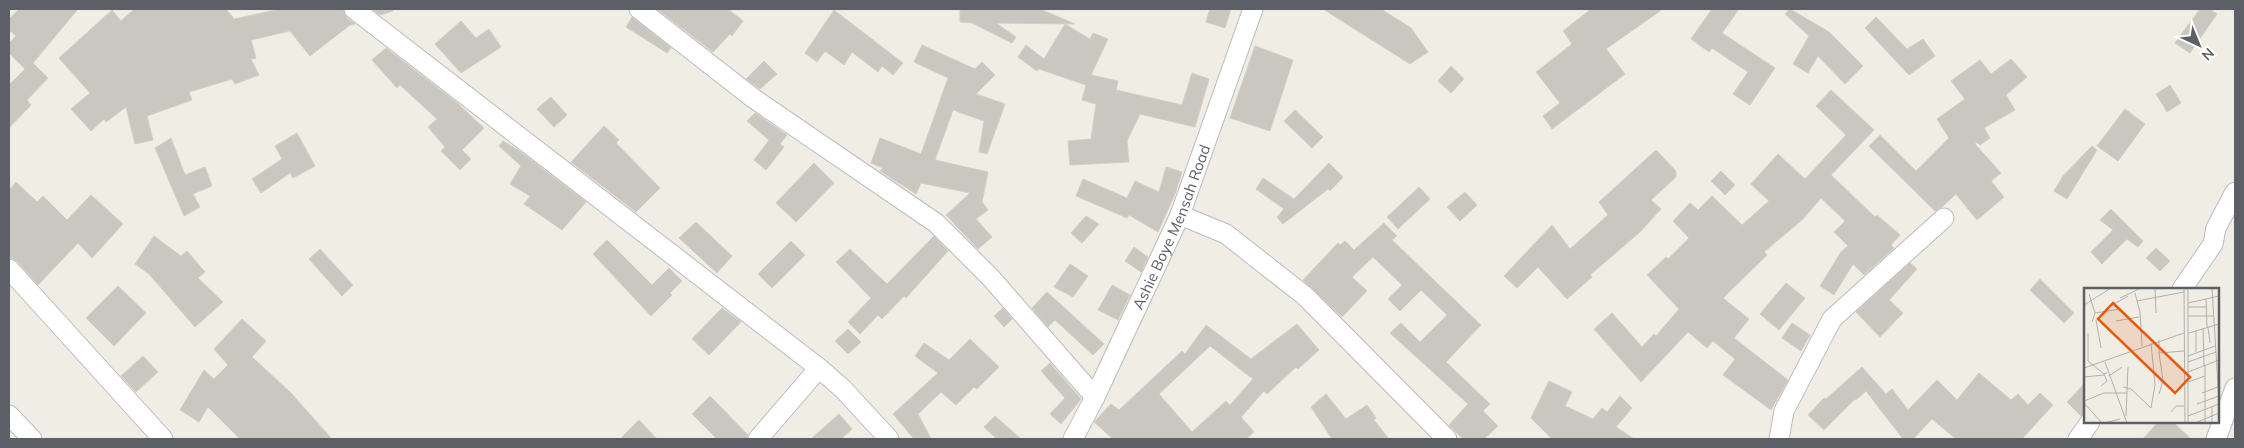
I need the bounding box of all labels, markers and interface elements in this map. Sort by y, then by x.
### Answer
north arrow [2174,20,2224,70]
text: N [2198,44,2218,64]
street label: Ashie Boye Mensah Road [1128,142,1214,312]
inset map [2084,288,2219,423]

